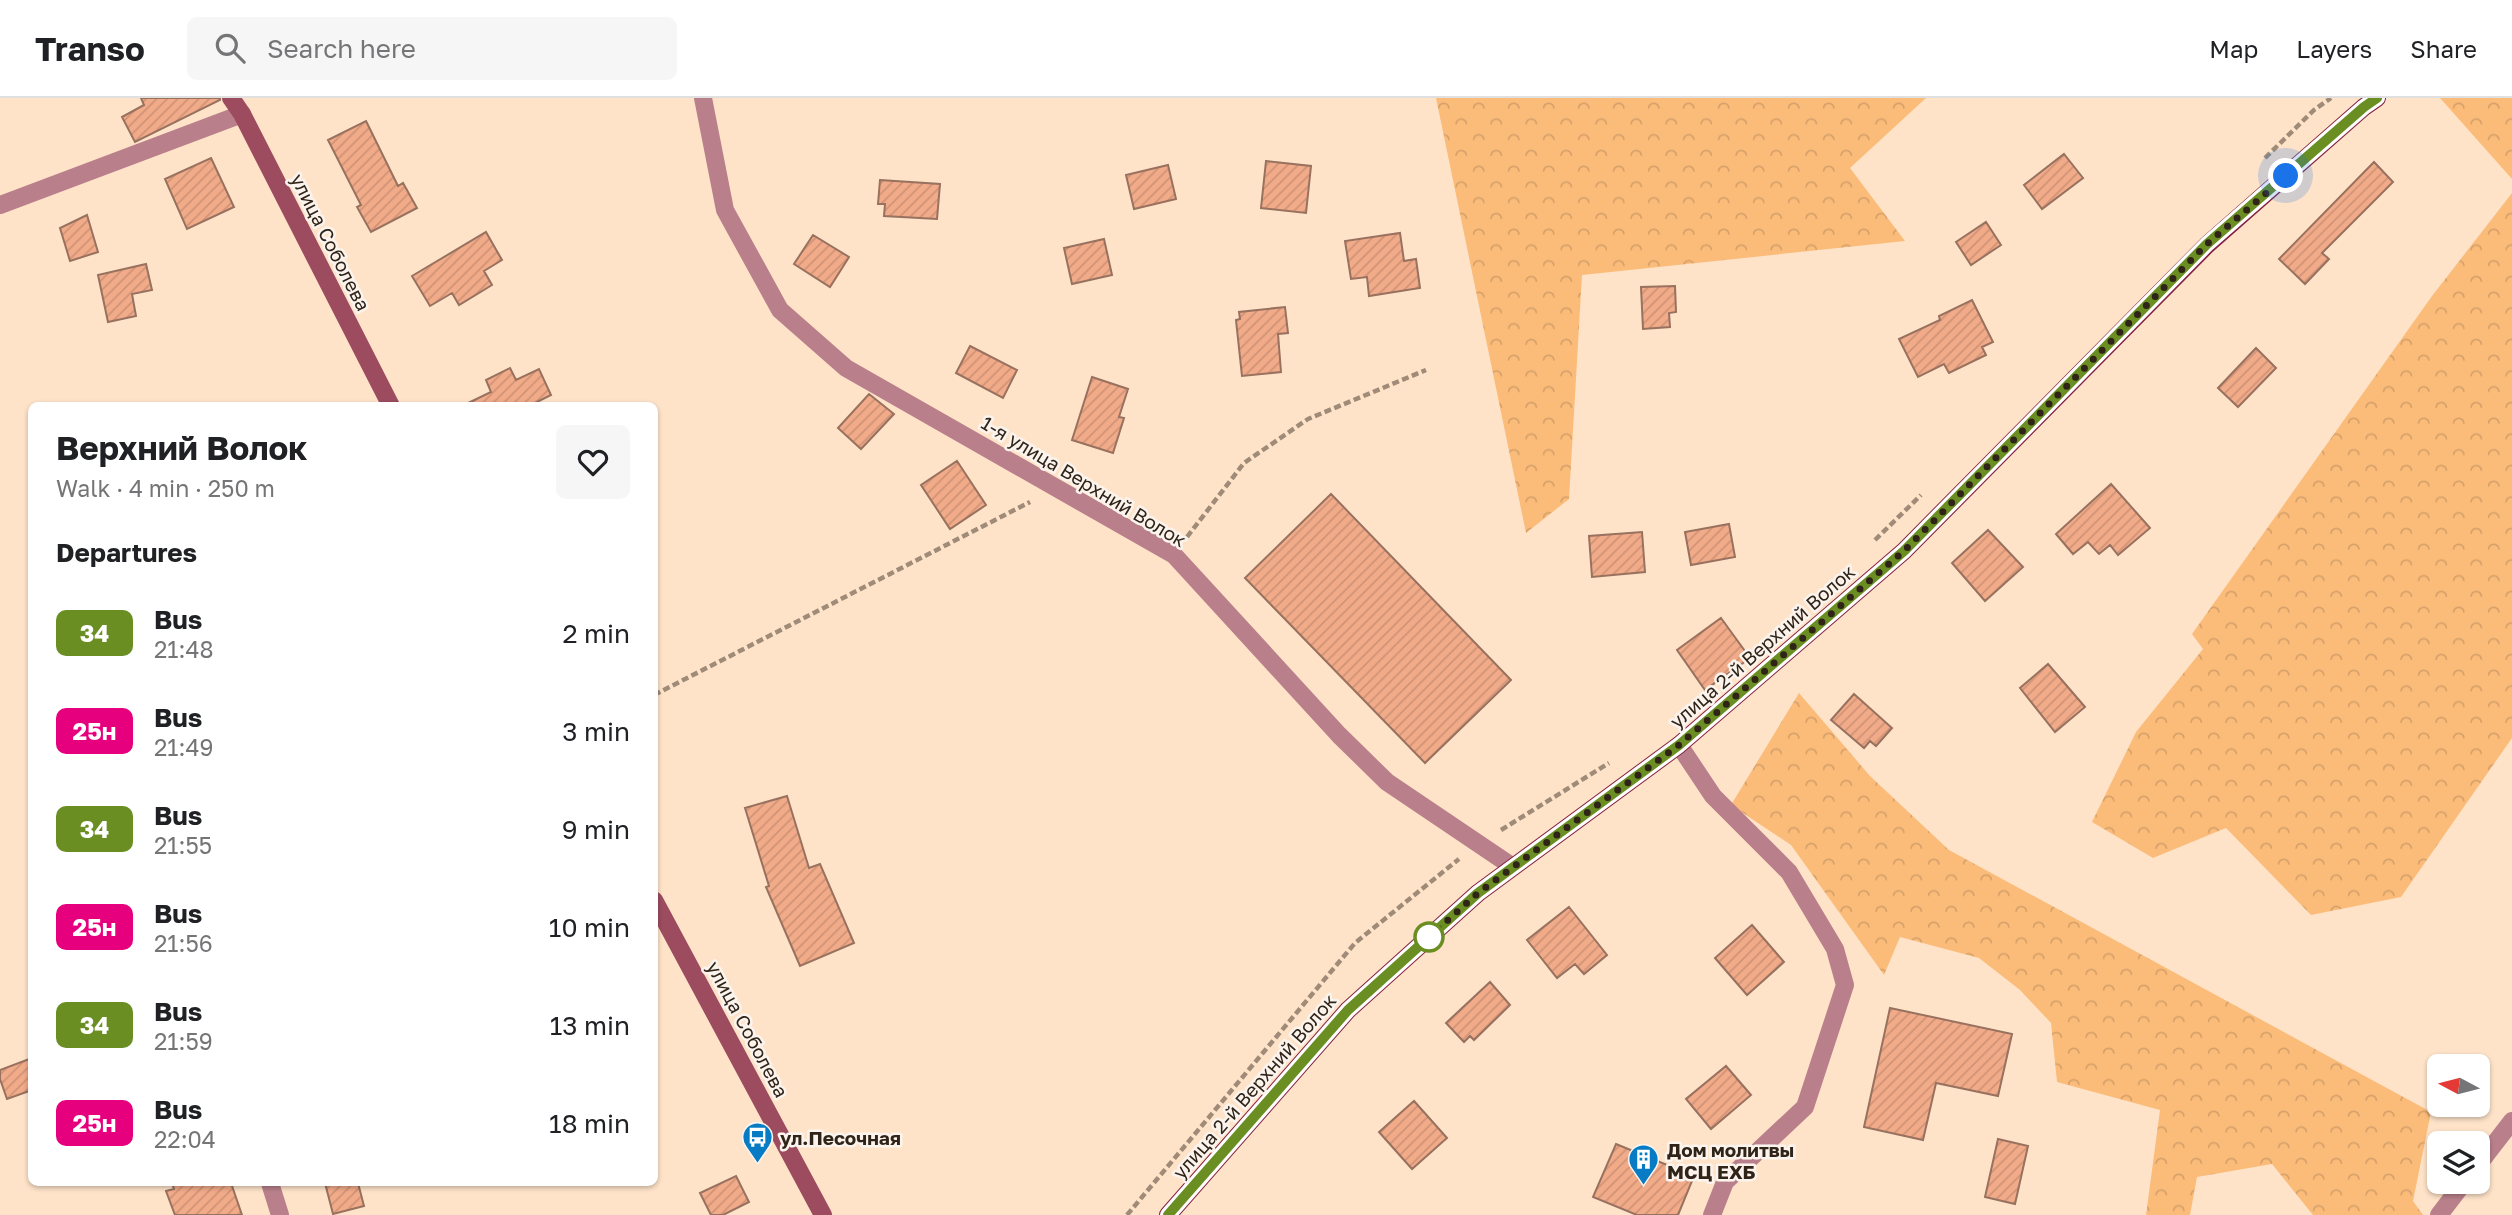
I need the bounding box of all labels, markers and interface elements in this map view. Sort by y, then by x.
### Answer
search box [187,17,677,80]
text: Transo [35,29,145,68]
icon: search [211,29,249,67]
text: Search here [267,33,416,64]
text: Map [2209,34,2258,63]
text: Layers [2296,34,2372,63]
text: Share [2410,34,2477,63]
your location [2268,158,2303,193]
street label: улица Соболева [287,170,375,314]
street label: 1-я улица Верхний Волок [977,411,1191,551]
button: heart [556,425,630,499]
text: Верхний Волок [56,428,308,467]
text: Walk · 4 min · 250 m [56,474,275,502]
text: Departures [56,537,197,568]
street label: улица 2-й Верхний Волок [1665,559,1859,733]
text: Bus [154,604,202,635]
text: 34 [80,618,109,647]
text: 2 min [562,618,630,649]
text: 21:48 [154,635,213,663]
text: Bus [154,702,202,733]
text: 25н [73,716,116,745]
text: 3 min [562,716,630,747]
text: 21:49 [154,733,213,761]
text: Bus [154,800,202,831]
text: 34 [80,814,109,843]
text: 9 min [562,814,630,845]
text: 21:55 [154,831,212,859]
text: Bus [154,898,202,929]
text: 25н [73,912,116,941]
text: 10 min [549,912,630,943]
unlabelled marker [1414,922,1444,952]
text: 21:56 [154,929,213,957]
street label: улица Соболева [702,957,794,1101]
street label: улица 2-й Верхний Волок [1167,989,1341,1183]
text: Bus [154,996,202,1027]
text: 34 [80,1010,109,1039]
text: 13 min [550,1010,630,1041]
text: 21:59 [154,1027,213,1055]
north arrow [2427,1054,2490,1116]
map controls [2427,1054,2490,1194]
text: Bus [154,1094,202,1125]
text: 25н [73,1108,116,1137]
text: 18 min [549,1108,630,1139]
bus stop icon: ул.Песочная [740,1120,774,1164]
text: 22:04 [154,1125,216,1153]
place label: ул.Песочная [780,1126,901,1149]
button: layers [2427,1131,2490,1194]
place label: Дом молитвы МСЦ ЕХБ [1667,1138,1794,1183]
building icon: Дом молитвы МСЦ ЕХБ [1627,1143,1661,1187]

